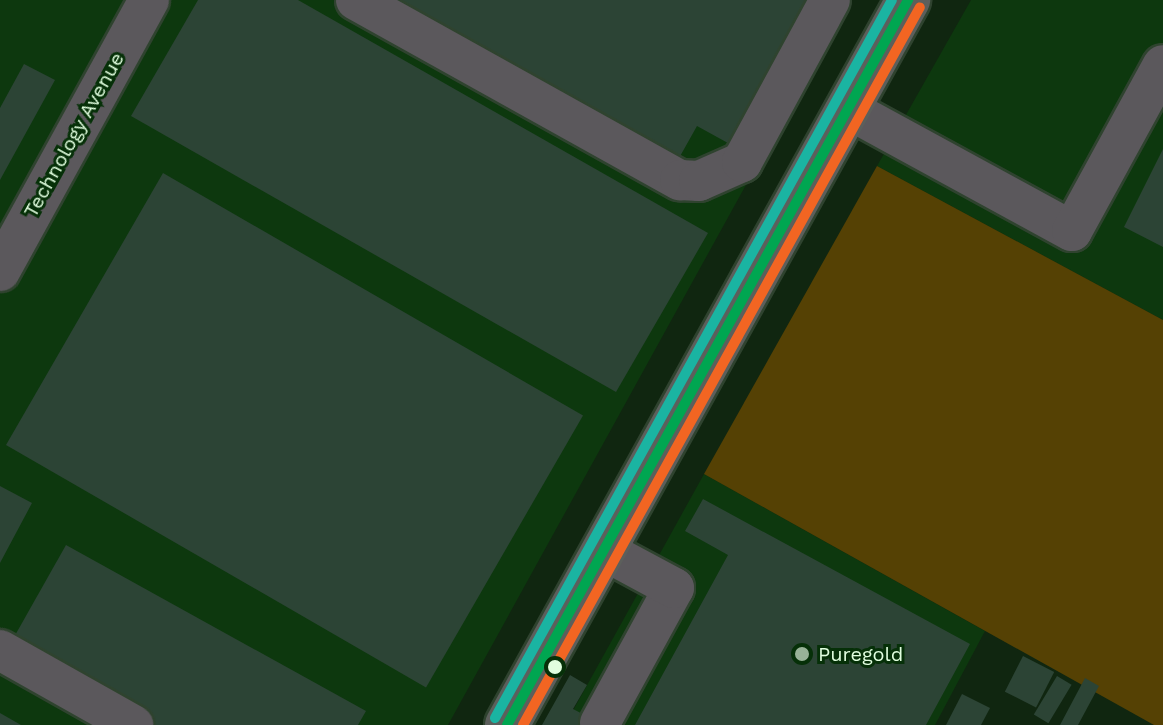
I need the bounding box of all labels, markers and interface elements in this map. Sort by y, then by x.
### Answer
street label: Technology Avenue [18,48,130,222]
place label: Puregold [818,642,903,666]
marker: Puregold [793,645,811,663]
unlabelled marker [547,659,563,675]

